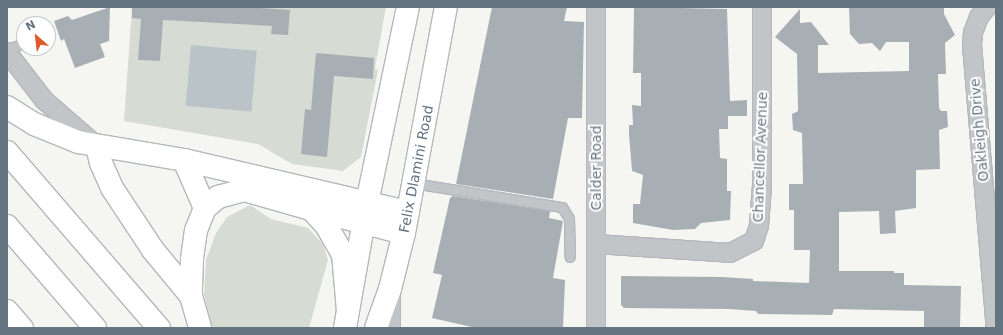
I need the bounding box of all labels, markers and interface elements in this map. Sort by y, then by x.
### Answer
north arrow [16,16,56,56]
text: N [23,18,38,34]
street label: Oakleigh Drive [966,78,992,182]
street label: Chancellor Avenue [749,91,771,223]
street label: Felix Dlamini Road [395,104,437,234]
street label: Calder Road [588,125,604,211]

